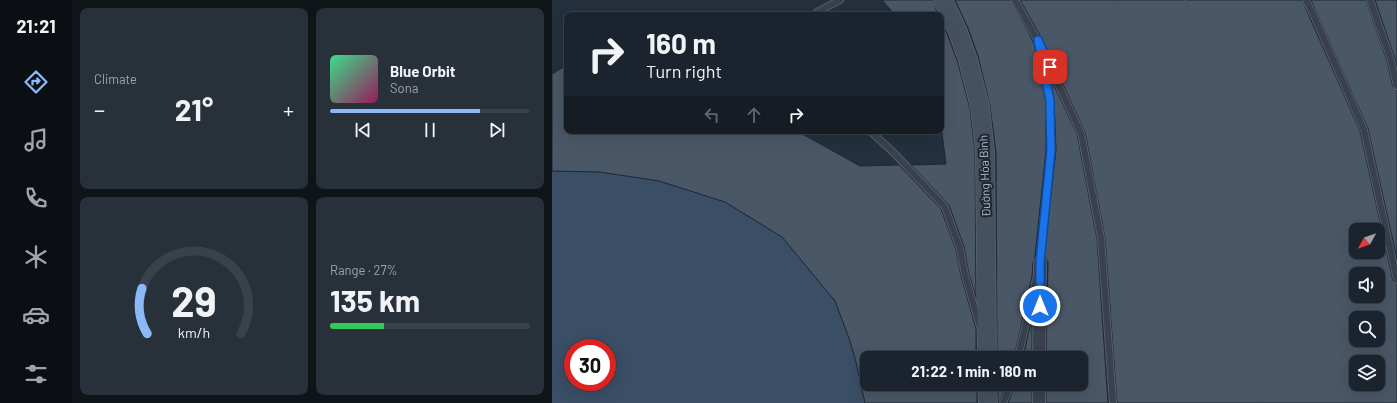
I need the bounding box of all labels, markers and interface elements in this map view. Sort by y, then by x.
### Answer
text: 21:21 [16,15,56,37]
text: 160 m [646,26,716,60]
icon: right [580,28,632,80]
pin [1033,50,1067,84]
icon: arrive [1039,56,1061,78]
text: Turn right [646,60,722,82]
text: Blue Orbit [390,62,455,80]
icon: directions [22,68,50,96]
text: Climate [94,71,137,87]
text: Sona [390,80,418,96]
text: 21° [175,91,213,127]
text: − [94,96,105,122]
text: + [283,96,294,122]
icon: left [701,104,723,126]
icon: ahead [743,104,765,126]
icon: right [785,104,807,126]
icon: previous [352,119,374,141]
icon: pause [419,119,441,141]
icon: next [486,119,508,141]
icon: music [22,126,50,154]
street label: Đường Hòa Bình [976,135,992,217]
icon: phone [22,184,50,212]
north arrow [1349,223,1385,259]
map controls [1349,223,1385,391]
icon: climate [22,243,50,271]
text: Range · 27% [330,262,398,278]
button: sound [1349,267,1385,303]
text: 29 [171,275,217,325]
text: 135 km [330,282,420,318]
position arrow [1019,285,1061,327]
icon: car [22,301,50,329]
button: search [1349,311,1385,347]
text: km/h [178,323,210,340]
speed limit sign: 30 [564,339,616,391]
button: layers [1349,355,1385,391]
icon: filters [22,360,50,388]
text: 21:22 · 1 min · 180 m [911,362,1037,380]

